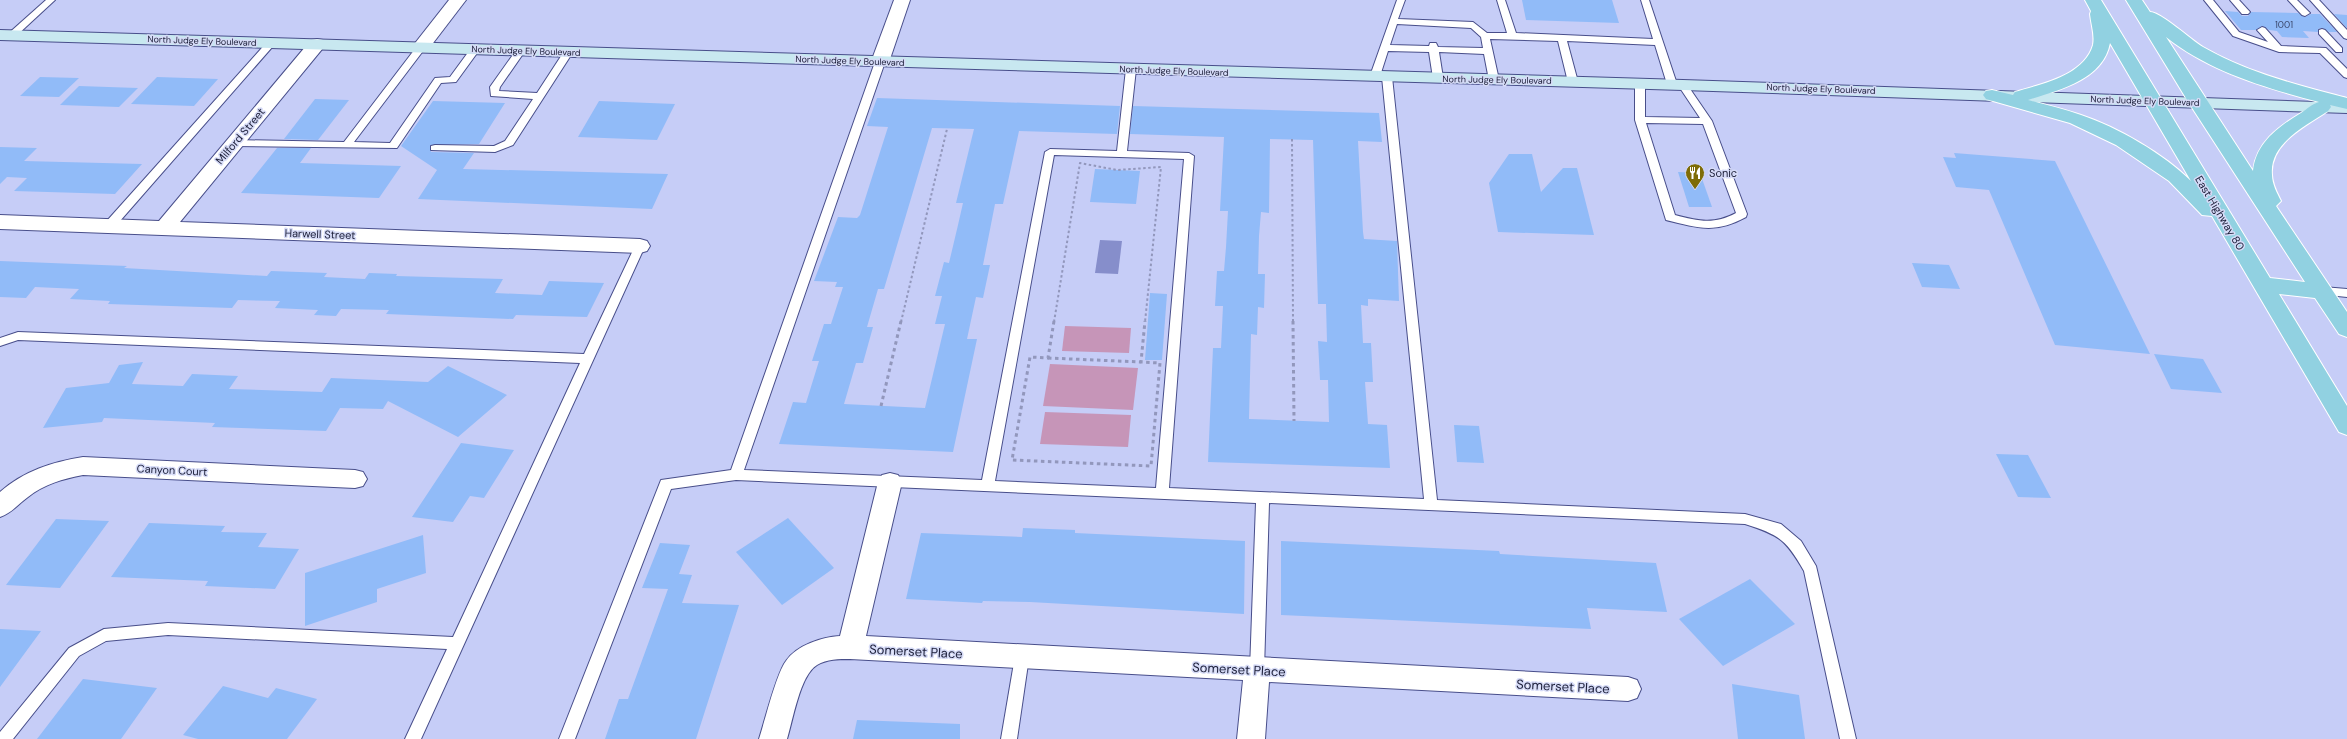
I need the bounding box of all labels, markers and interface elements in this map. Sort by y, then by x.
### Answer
house number: 1001 [2275,19,2293,31]
street label: North Judge Ely Boulevard [147,33,257,49]
street label: North Judge Ely Boulevard [471,43,581,59]
street label: North Judge Ely Boulevard [795,53,905,69]
street label: North Judge Ely Boulevard [1119,63,1229,79]
street label: North Judge Ely Boulevard [1442,73,1552,87]
street label: North Judge Ely Boulevard [1766,81,1876,97]
street label: North Judge Ely Boulevard [2090,93,2200,109]
street label: Milford Street [212,105,268,167]
restaurant icon: Sonic [1684,162,1706,190]
place label: Sonic [1709,166,1737,180]
street label: East Highway 80 [2192,173,2248,253]
street label: Harwell Street [284,226,356,242]
street label: Canyon Court [136,461,208,479]
street label: Somerset Place [869,641,963,662]
street label: Somerset Place [1192,659,1286,680]
street label: Somerset Place [1516,676,1610,697]

